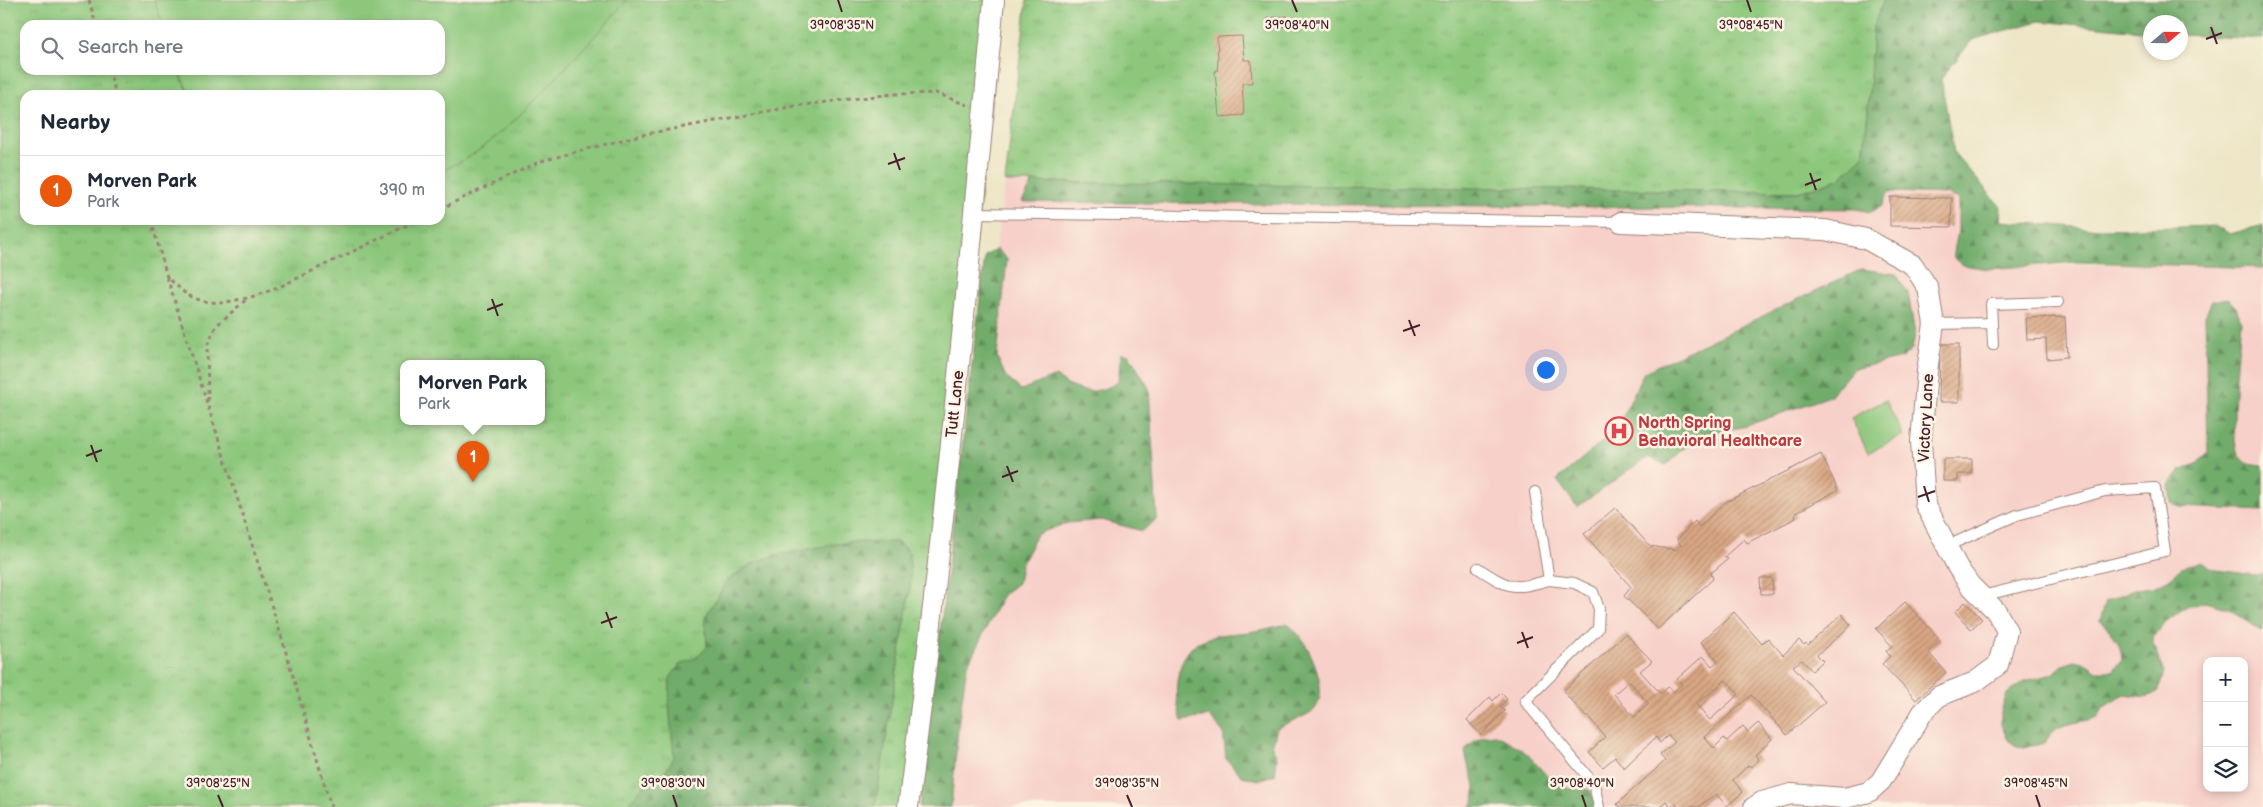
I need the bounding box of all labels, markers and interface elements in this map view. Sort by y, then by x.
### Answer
north arrow [2143,15,2188,60]
text: 39°08'35"N [810,18,874,33]
text: 39°08'40"N [1265,18,1329,33]
text: 39°08'45"N [1719,18,1783,33]
search box [20,20,445,75]
icon: search [38,34,66,62]
text: Search here [78,36,183,59]
text: Nearby [40,110,110,135]
text: Morven Park [87,170,197,193]
text: 1 [53,181,59,200]
text: 390 m [379,181,425,200]
text: Park [87,193,119,212]
your location [1533,357,1559,383]
popup [400,360,545,425]
street label: Tutt Lane [943,369,969,439]
text: Morven Park [418,372,527,395]
street label: Victory Lane [1915,373,1938,463]
text: Park [418,395,450,414]
place label: North Spring Behavioral Healthcare [1638,414,1802,451]
hospital icon: North Spring Behavioral Healthcare [1604,416,1634,446]
pin: 1 [457,441,489,482]
map controls [2203,657,2248,792]
button: + [2203,657,2248,702]
button: − [2203,702,2248,747]
button: layers [2203,747,2248,792]
text: 39°08'25"N [186,776,250,791]
text: 39°08'30"N [641,776,705,791]
text: 39°08'35"N [1095,776,1159,791]
text: 39°08'40"N [1550,776,1614,791]
text: 39°08'45"N [2004,776,2068,791]

